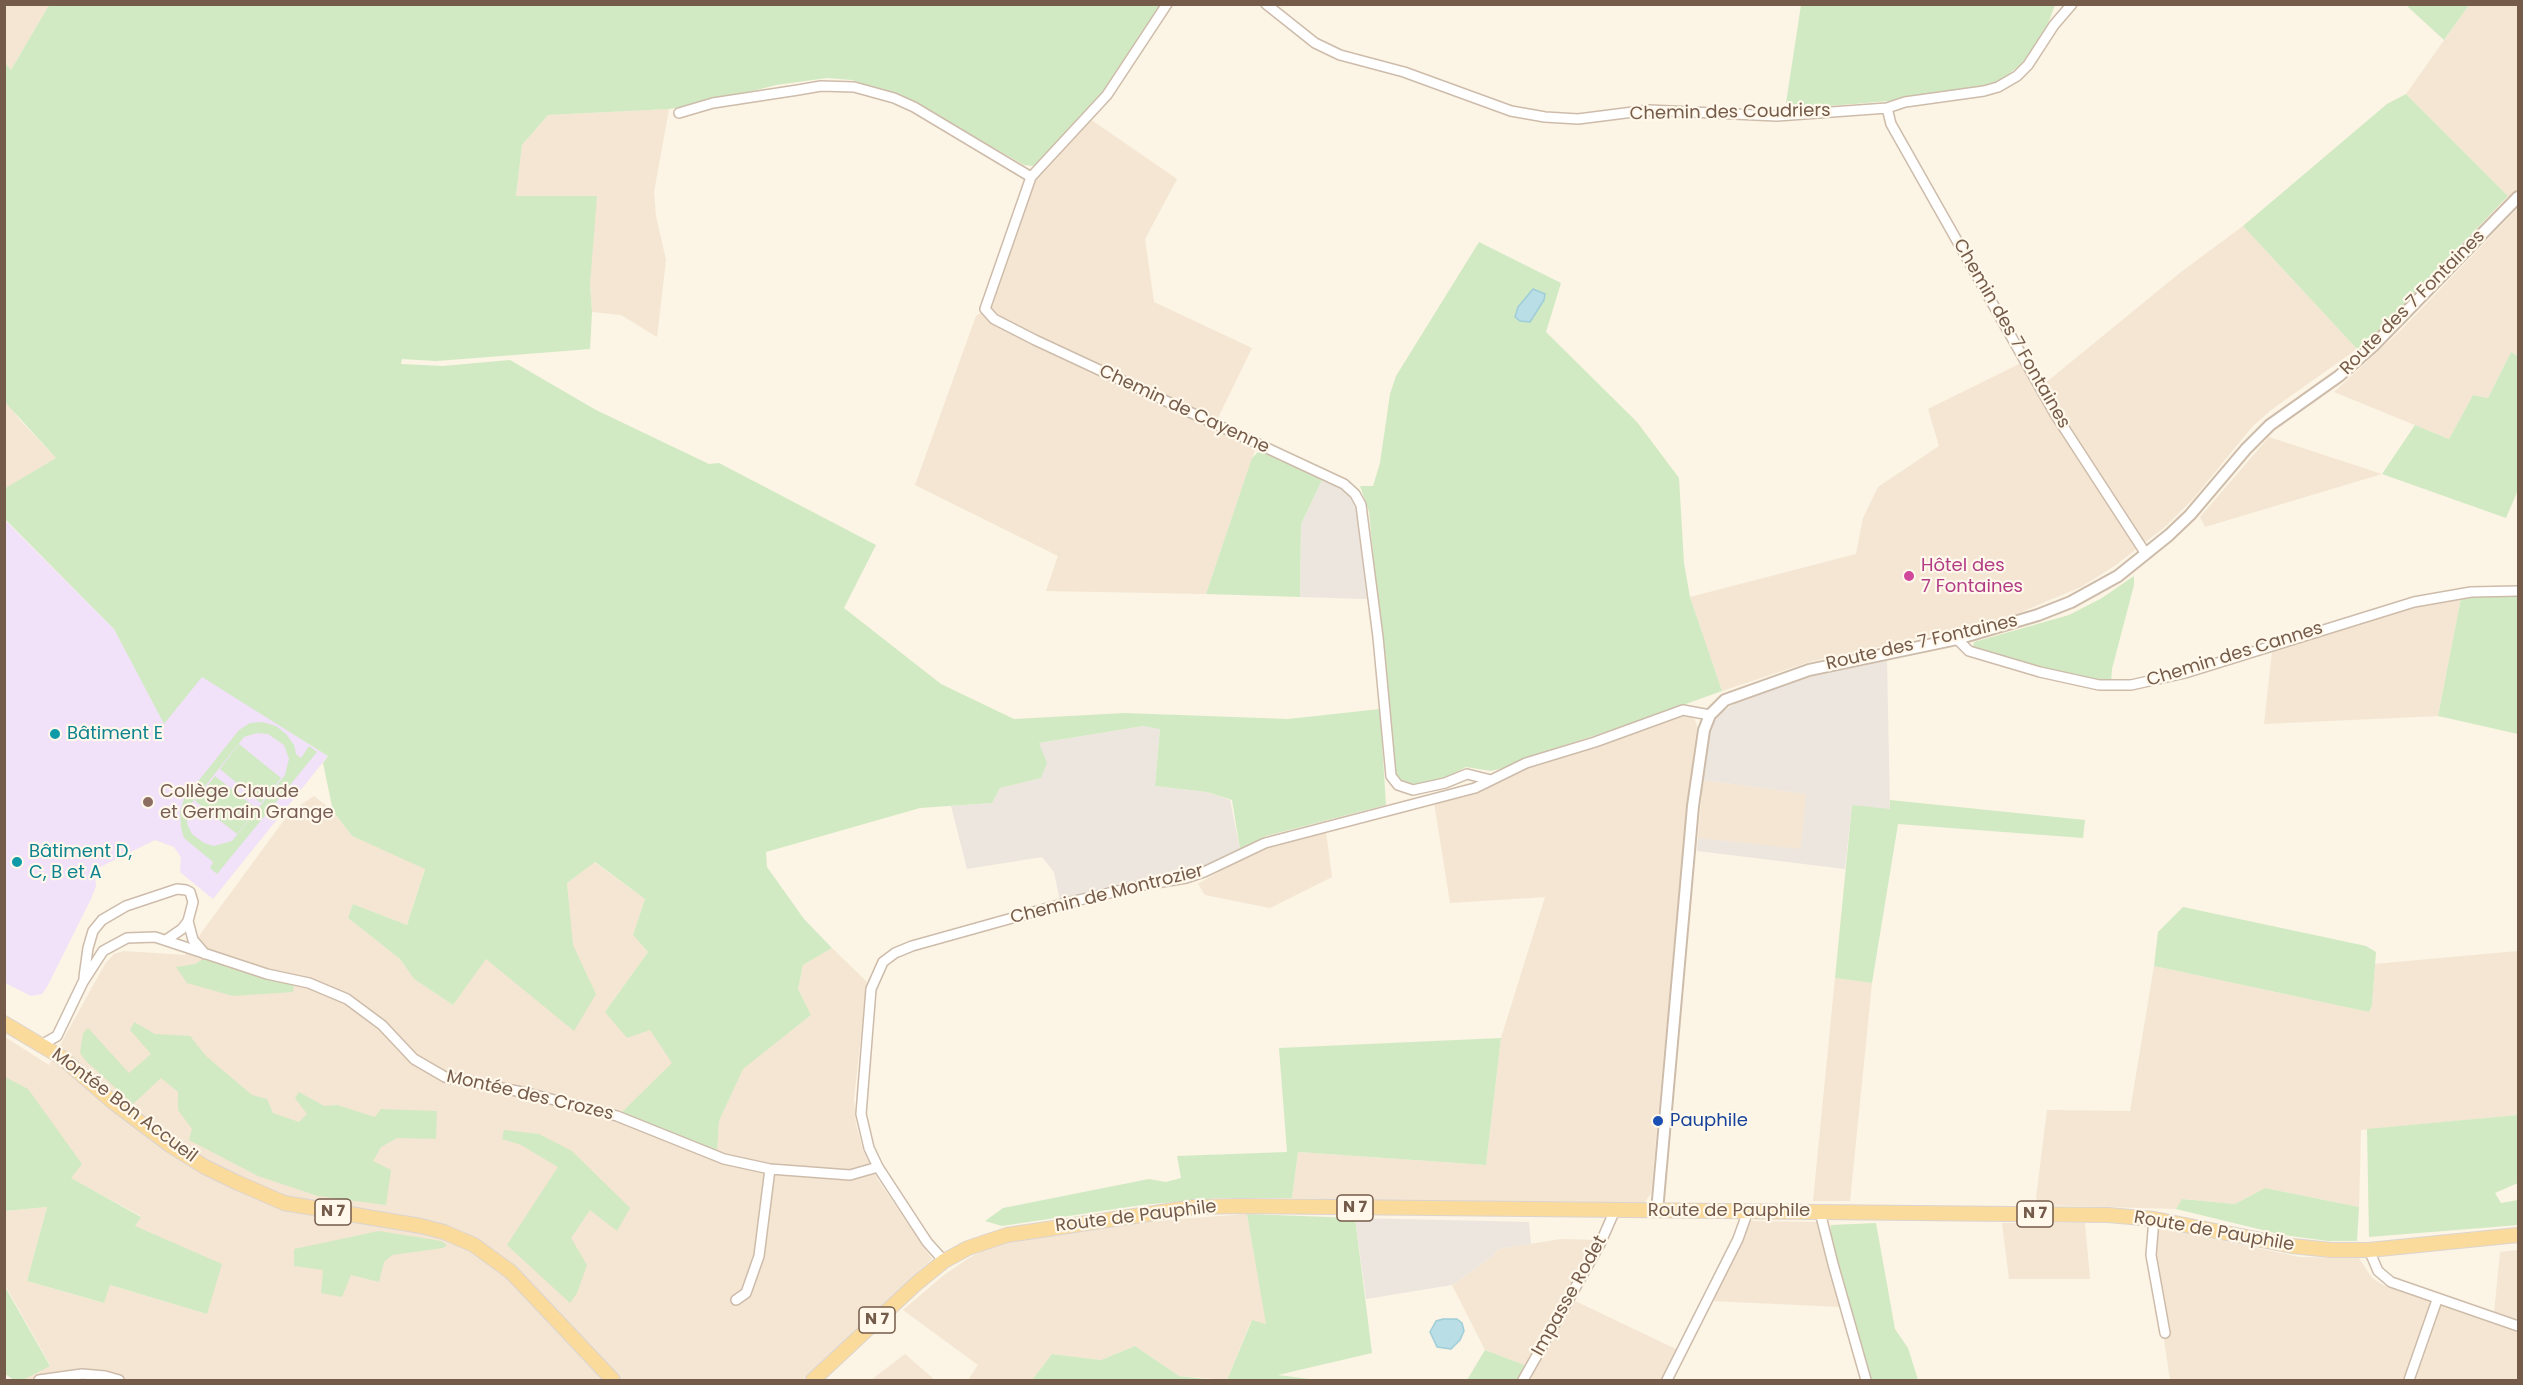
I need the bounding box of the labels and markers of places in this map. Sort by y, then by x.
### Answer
place label: Hôtel des 7 Fontaines [1921,555,2023,598]
marker: Hôtel des 7 Fontaines [1902,569,1916,583]
place label: Bâtiment E [67,723,163,745]
marker: Bâtiment E [48,727,62,741]
place label: Collège Claude et Germain Grange [160,781,334,824]
marker: Collège Claude et Germain Grange [141,795,155,809]
place label: Bâtiment D, C, B et A [29,841,132,884]
marker: Bâtiment D, C, B et A [10,855,24,869]
place label: Pauphile [1670,1110,1748,1132]
marker: Pauphile [1651,1114,1665,1128]

